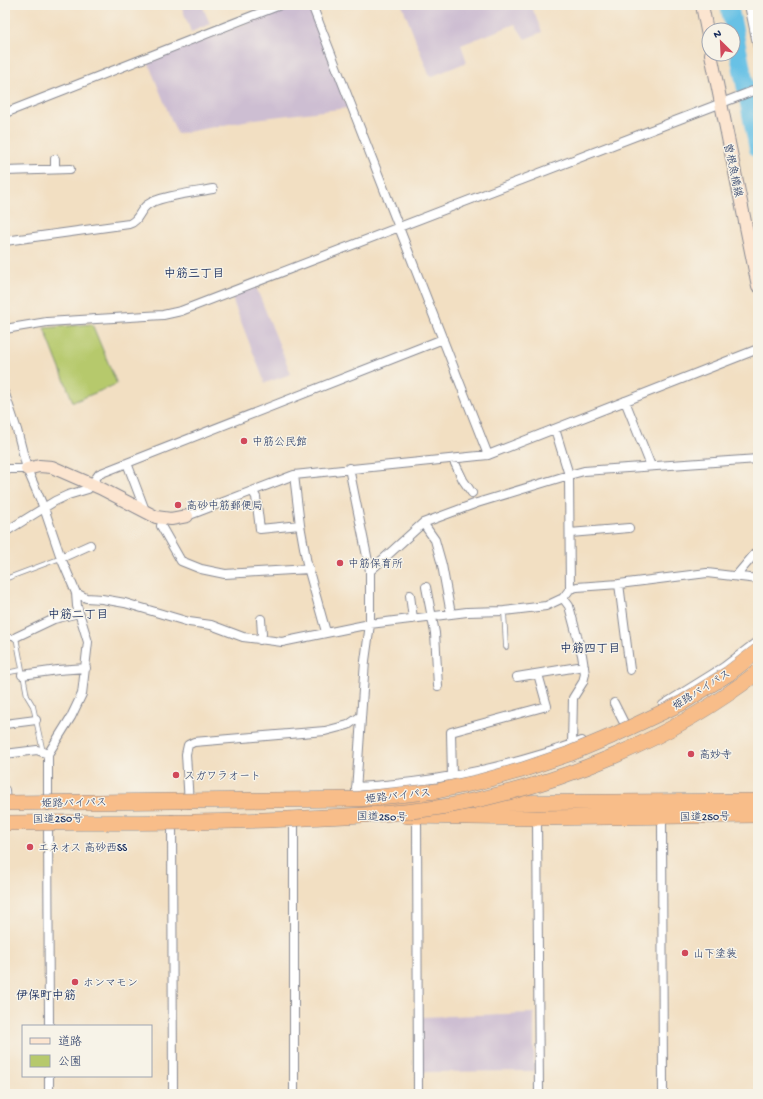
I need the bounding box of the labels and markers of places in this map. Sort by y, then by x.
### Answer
marker: 中筋公民館 [239,436,249,446]
place label: 中筋公民館 [252,436,307,449]
marker: 高砂中筋郵便局 [173,500,183,510]
place label: 高砂中筋郵便局 [186,500,263,513]
marker: 中筋保育所 [335,558,345,568]
place label: 中筋保育所 [348,558,403,571]
marker: 高妙寺 [686,749,696,759]
place label: 高妙寺 [699,749,732,762]
marker: スガワラオート [171,770,181,780]
place label: スガワラオート [184,771,261,783]
marker: エネオス 高砂西SS [25,842,35,852]
place label: エネオス 高砂西SS [38,842,128,855]
marker: 山下塗装 [680,948,690,958]
place label: 山下塗装 [693,948,737,961]
marker: ホンマモン [70,977,80,987]
place label: ホンマモン [83,978,138,990]

